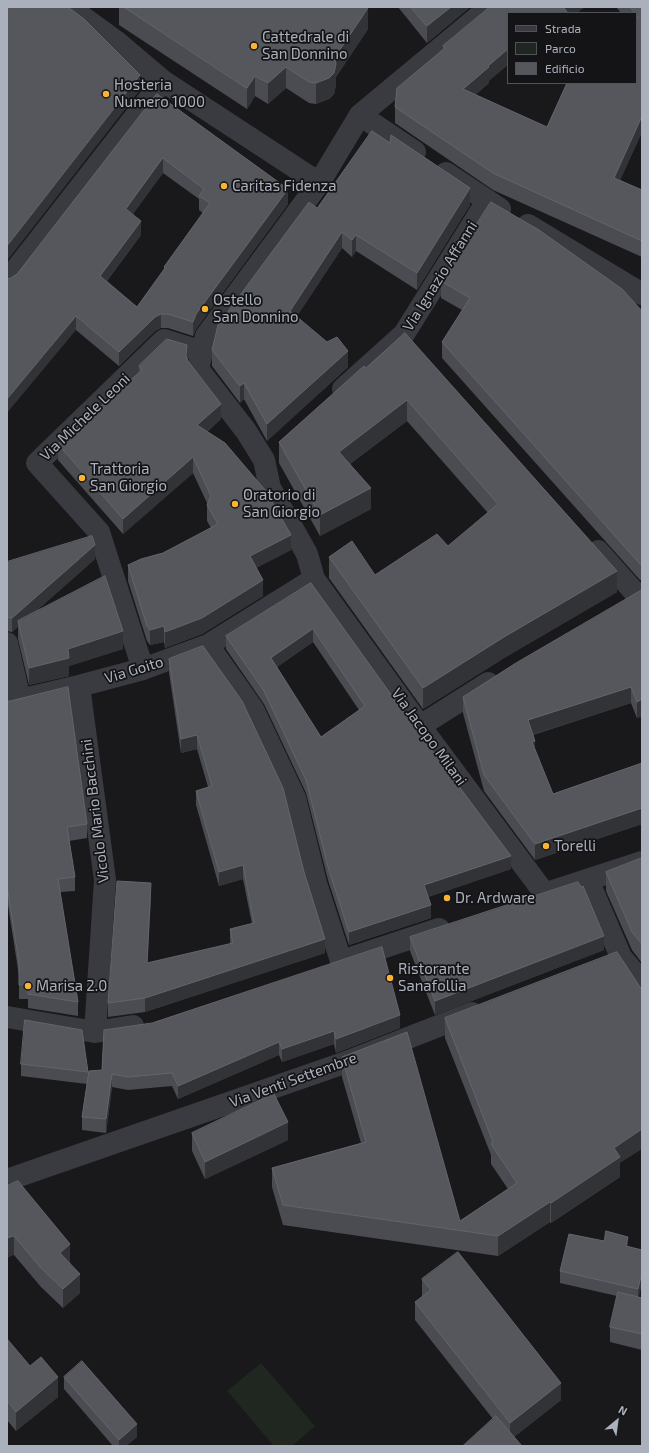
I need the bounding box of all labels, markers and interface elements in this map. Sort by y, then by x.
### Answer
legend [507,12,637,84]
text: Strada [545,21,581,35]
place label: Cattedrale di San Donnino [262,28,349,63]
marker: Cattedrale di San Donnino [249,41,259,51]
text: Parco [545,41,576,55]
text: Edificio [545,61,585,75]
place label: Hosteria Numero 1000 [114,76,205,111]
marker: Hosteria Numero 1000 [101,89,111,99]
place label: Caritas Fidenza [232,177,336,195]
marker: Caritas Fidenza [219,181,229,191]
street label: Via Ignazio Affanni [399,218,481,334]
place label: Ostello San Donnino [213,291,299,326]
marker: Ostello San Donnino [200,304,210,314]
street label: Via Michele Leoni [36,370,134,464]
place label: Trattoria San Giorgio [90,460,167,495]
marker: Trattoria San Giorgio [77,473,87,483]
place label: Oratorio di San Giorgio [243,486,320,521]
marker: Oratorio di San Giorgio [230,499,240,509]
street label: Via Goito [103,653,165,687]
street label: Via Jacopo Milani [388,685,470,789]
street label: Vicolo Mario Bacchini [77,738,113,884]
place label: Torelli [554,837,596,855]
marker: Torelli [541,841,551,851]
place label: Dr. Ardware [455,889,535,907]
marker: Dr. Ardware [442,893,452,903]
place label: Ristorante Sanafollia [398,960,470,995]
marker: Ristorante Sanafollia [385,973,395,983]
place label: Marisa 2.0 [36,977,107,995]
marker: Marisa 2.0 [23,981,33,991]
street label: Via Venti Settembre [227,1049,359,1111]
north arrow [597,1401,637,1441]
text: N [616,1402,630,1418]

